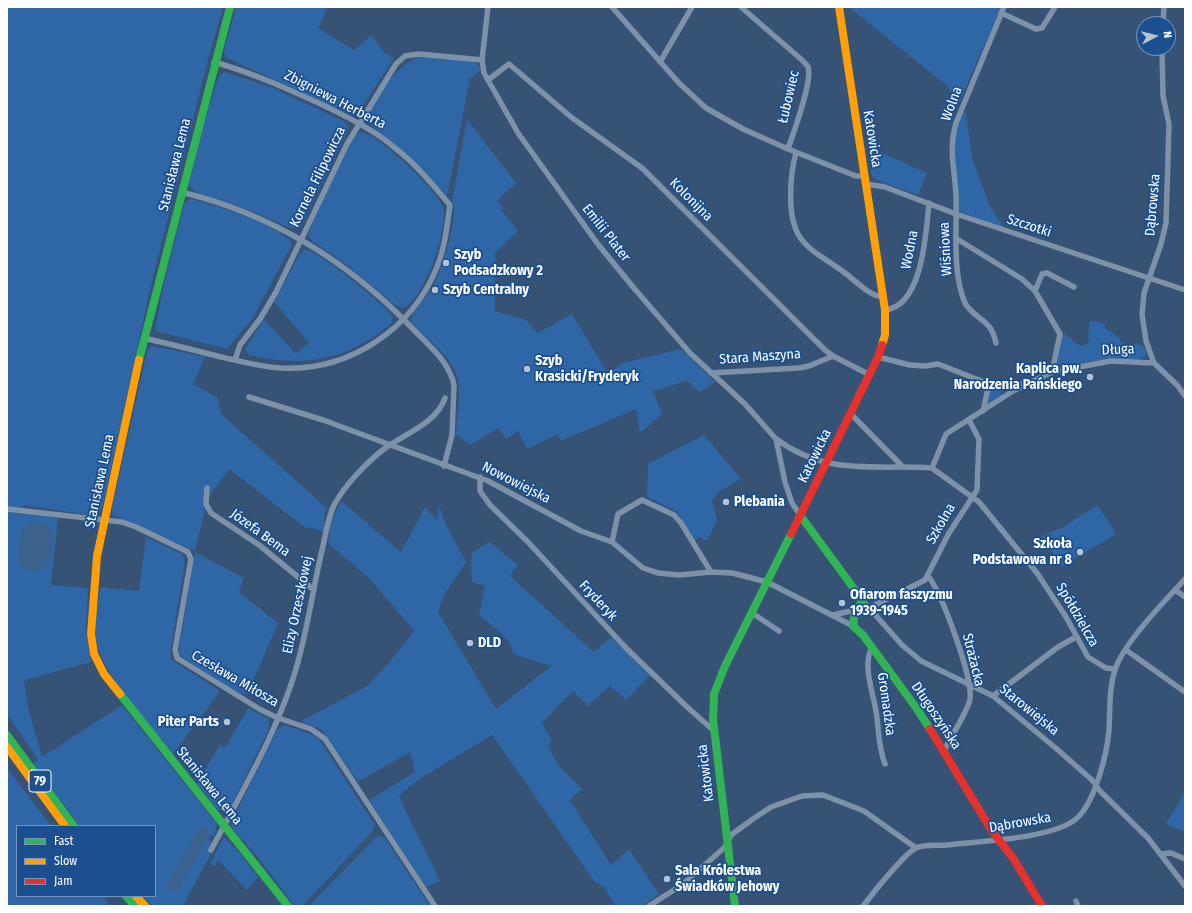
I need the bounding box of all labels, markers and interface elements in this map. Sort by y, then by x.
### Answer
north arrow [1136,16,1176,56]
text: N [1161,31,1174,39]
street label: Zbigniewa Herberta [281,67,389,133]
street label: Łubowiec [775,69,803,125]
street label: Wolna [938,84,966,124]
street label: Katowicka [859,109,885,169]
street label: Stanisława Lema [155,117,195,213]
street label: Kornela Filipowicza [286,124,350,230]
street label: Dąbrowska [1142,173,1164,237]
street label: Kolonijna [666,175,716,225]
street label: Emilii Plater [578,201,634,265]
street label: Szczotki [1005,211,1053,241]
street label: Wiśniowa [936,222,956,276]
street label: Wodna [898,229,922,271]
place label: Szyb Podsadzkowy 2 [454,247,543,280]
marker: Szyb Podsadzkowy 2 [441,258,451,268]
place label: Szyb Centralny [443,282,529,298]
marker: Szyb Centralny [430,285,440,295]
street label: Długa [1101,341,1135,359]
street label: Stara Maszyna [719,346,801,368]
place label: Szyb Krasicki/Fryderyk [535,353,639,386]
place label: Kaplica pw. Narodzenia Pańskiego [954,361,1082,394]
marker: Szyb Krasicki/Fryderyk [522,364,532,374]
marker: Kaplica pw. Narodzenia Pańskiego [1085,372,1095,382]
street label: Katowicka [795,426,835,486]
street label: Stanisława Lema [82,433,118,529]
street label: Nowowiejska [479,459,553,507]
place label: Plebania [734,494,785,510]
marker: Plebania [721,497,731,507]
street label: Szkolna [923,501,959,547]
street label: Józefa Bema [227,506,293,560]
place label: Szkoła Podstawowa nr 8 [973,536,1072,568]
marker: Szkoła Podstawowa nr 8 [1075,547,1085,557]
street label: Elizy Orzeszkowej [279,555,317,655]
street label: Fryderyk [575,577,621,625]
street label: Spółdzielcza [1052,580,1102,650]
place label: Ofiarom faszyzmu 1939-1945 [850,587,953,620]
marker: Ofiarom faszyzmu 1939-1945 [837,598,847,608]
street label: Strażacka [958,632,988,688]
place label: DLD [478,635,501,651]
marker: DLD [465,638,475,648]
street label: Czesława Miłosza [188,647,282,711]
street label: Gromadzka [873,671,899,737]
street label: Długoszyńska [907,679,965,753]
street label: Starowiejska [996,681,1062,739]
place label: Piter Parts [158,714,219,730]
marker: Piter Parts [222,717,232,727]
street label: Katowicka [694,743,718,803]
street label: Stanisława Lema [172,744,246,828]
road number: 79 [29,770,51,792]
street label: Dąbrowska [988,809,1052,837]
legend [16,825,156,897]
text: Fast [54,834,73,848]
text: Slow [54,854,77,868]
place label: Sala Królestwa Świadków Jehowy [675,863,779,896]
text: Jam [54,874,72,888]
marker: Sala Królestwa Świadków Jehowy [662,874,672,884]

